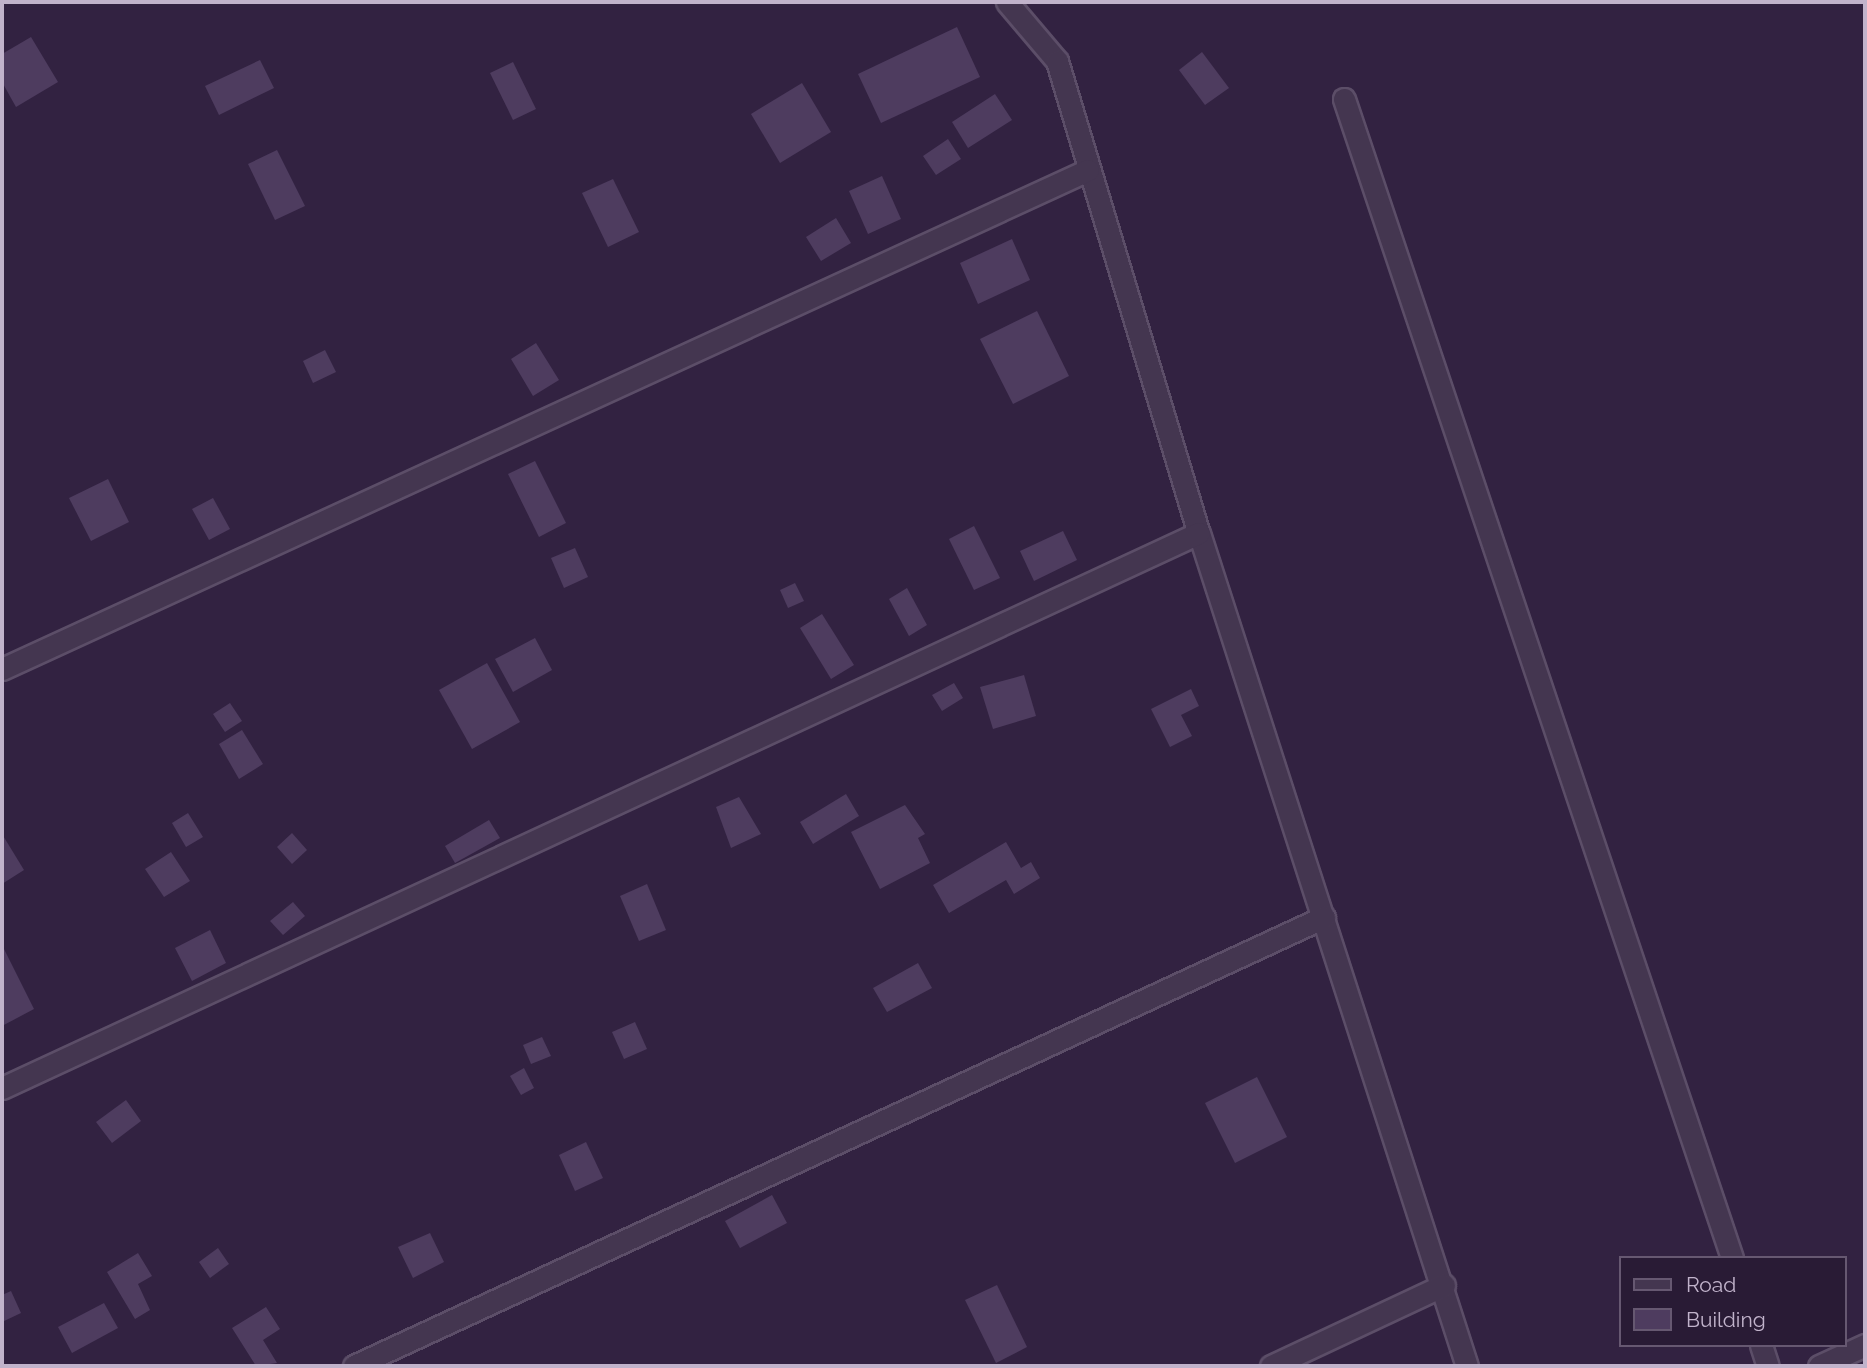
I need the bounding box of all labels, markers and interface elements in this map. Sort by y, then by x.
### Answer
legend [1618,1256,1846,1347]
text: Road [1686,1272,1736,1297]
text: Building [1686,1307,1766,1332]

